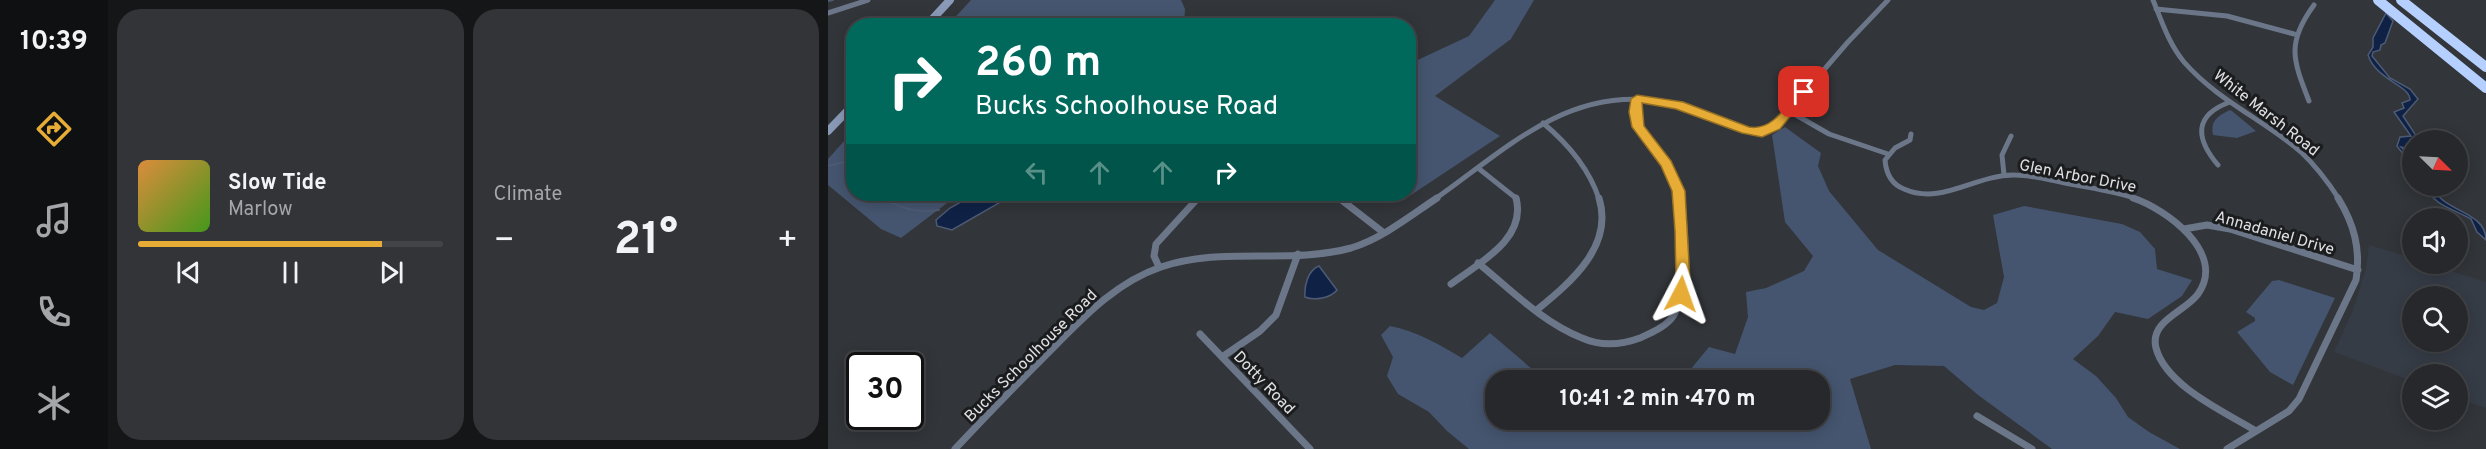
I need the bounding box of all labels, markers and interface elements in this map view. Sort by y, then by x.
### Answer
text: 10:39 [20,25,88,59]
text: 260 m [975,38,1101,91]
icon: right [876,42,954,120]
pin [1778,66,1829,117]
street label: White Marsh Road [2209,66,2323,161]
icon: arrive [1787,75,1820,108]
text: Bucks Schoolhouse Road [975,90,1278,124]
icon: directions [33,108,75,150]
north arrow [2402,130,2468,196]
map controls [2402,130,2468,430]
icon: left [1020,156,1053,189]
icon: ahead [1083,156,1116,189]
icon: ahead [1146,156,1179,189]
icon: right [1209,156,1242,189]
street label: Glen Arbor Drive [2017,156,2138,198]
text: Slow Tide [228,170,327,197]
text: Climate [494,182,562,208]
text: Marlow [228,197,292,223]
icon: music [33,199,75,241]
street label: Annadaniel Drive [2213,207,2336,260]
button: sound [2402,208,2468,274]
text: 21° [614,213,678,270]
text: − [494,221,515,263]
text: + [777,221,798,263]
icon: previous [172,256,205,289]
icon: pause [274,256,307,289]
icon: next [375,256,408,289]
position arrow [1649,262,1713,326]
street label: Bucks Schoolhouse Road [961,286,1102,427]
button: search [2402,286,2468,352]
icon: phone [33,291,75,333]
street label: Dotty Road [1228,348,1299,419]
speed limit sign: 30 [846,352,924,430]
button: layers [2402,364,2468,430]
icon: climate [33,382,75,424]
text: 10:41 · 2 min · 470 m [1559,386,1756,413]

